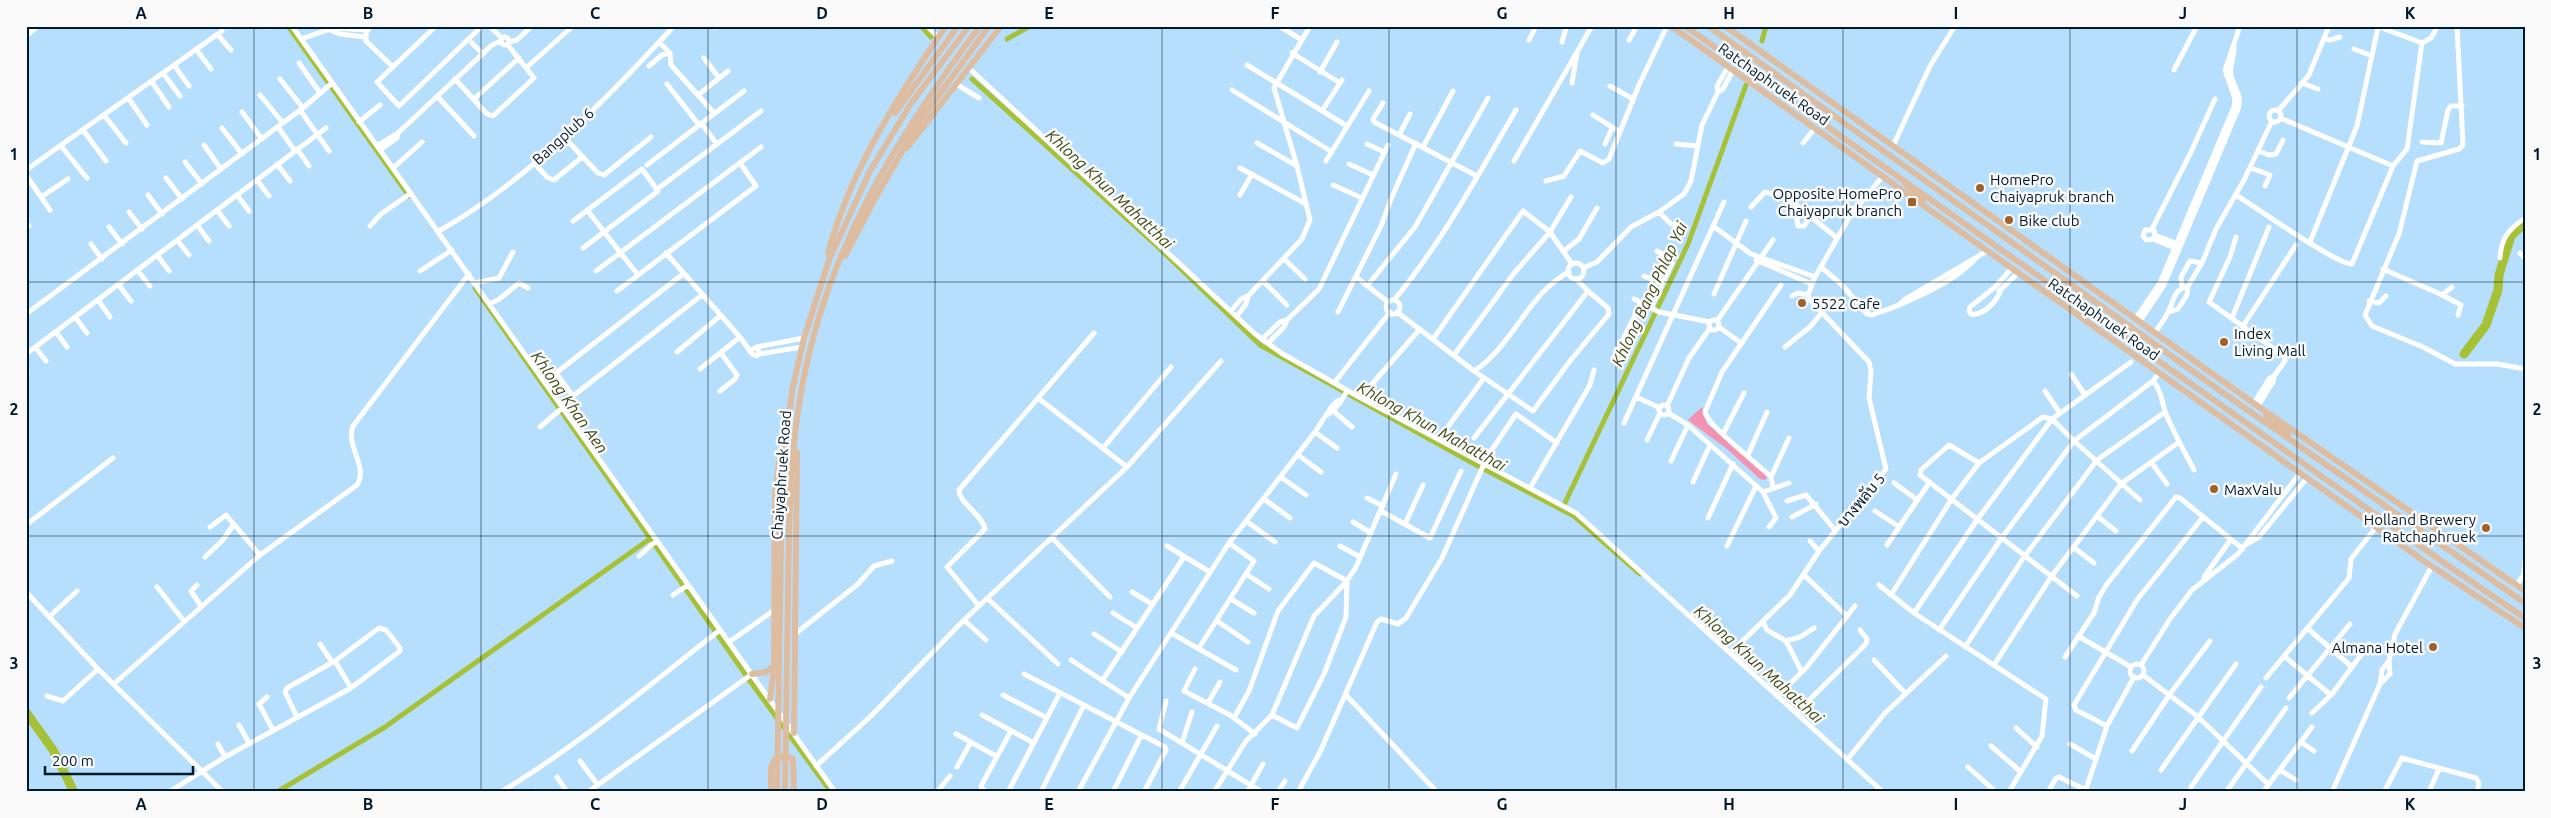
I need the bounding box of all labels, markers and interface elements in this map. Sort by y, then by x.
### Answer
text: A [135,4,147,22]
text: B [363,4,373,22]
text: C [590,4,600,22]
text: D [816,4,828,22]
text: E [1044,4,1054,22]
text: F [1271,4,1280,22]
text: G [1496,4,1508,22]
text: H [1723,4,1735,22]
text: I [1954,4,1958,22]
text: J [2179,4,2187,22]
text: K [2405,4,2416,22]
street label: Ratchaphruek Road [1715,39,1833,129]
street label: Bangplub 6 [529,104,597,168]
water label: Khlong Khun Mahatthai [1043,125,1178,253]
text: 1 [9,145,19,163]
text: 1 [2532,145,2542,163]
place label: HomePro Chaiyapruk branch [1990,171,2114,205]
marker: HomePro Chaiyapruk branch [1974,182,1986,194]
place label: Opposite HomePro Chaiyapruk branch [1772,185,1902,219]
marker: Opposite HomePro Chaiyapruk branch [1906,196,1918,208]
place label: Bike club [2019,212,2079,229]
marker: Bike club [2003,214,2015,226]
water label: Khlong Bang Phlap Yai [1608,218,1691,369]
street label: Ratchaphruek Road [2045,274,2163,364]
place label: 5522 Cafe [1812,295,1880,312]
marker: 5522 Cafe [1796,297,1808,309]
place label: Index Living Mall [2234,325,2306,359]
marker: Index Living Mall [2218,336,2230,348]
water label: Khlong Khan Aen [528,348,612,456]
water label: Khlong Khun Mahatthai [1355,378,1510,475]
text: 2 [9,400,19,418]
text: 2 [2532,400,2542,418]
street label: Chaiyaphruek Road [768,410,794,540]
street label: บางพลับ 5 [1834,470,1888,530]
place label: MaxValu [2224,481,2282,498]
marker: MaxValu [2208,483,2220,495]
place label: Holland Brewery Ratchaphruek [2364,511,2476,545]
marker: Holland Brewery Ratchaphruek [2480,522,2492,534]
water label: Khlong Khun Mahatthai [1691,601,1828,727]
place label: Almana Hotel [2332,639,2423,656]
marker: Almana Hotel [2427,641,2439,653]
text: 3 [9,654,19,672]
text: 3 [2532,654,2542,672]
scale bar [45,743,192,775]
text: 200 m [52,752,94,769]
text: A [135,795,147,813]
text: B [363,795,373,813]
text: C [590,795,600,813]
text: D [816,795,828,813]
text: E [1044,795,1054,813]
text: F [1271,795,1280,813]
text: G [1496,795,1508,813]
text: H [1723,795,1735,813]
text: I [1954,795,1958,813]
text: J [2179,795,2187,813]
text: K [2405,795,2416,813]

